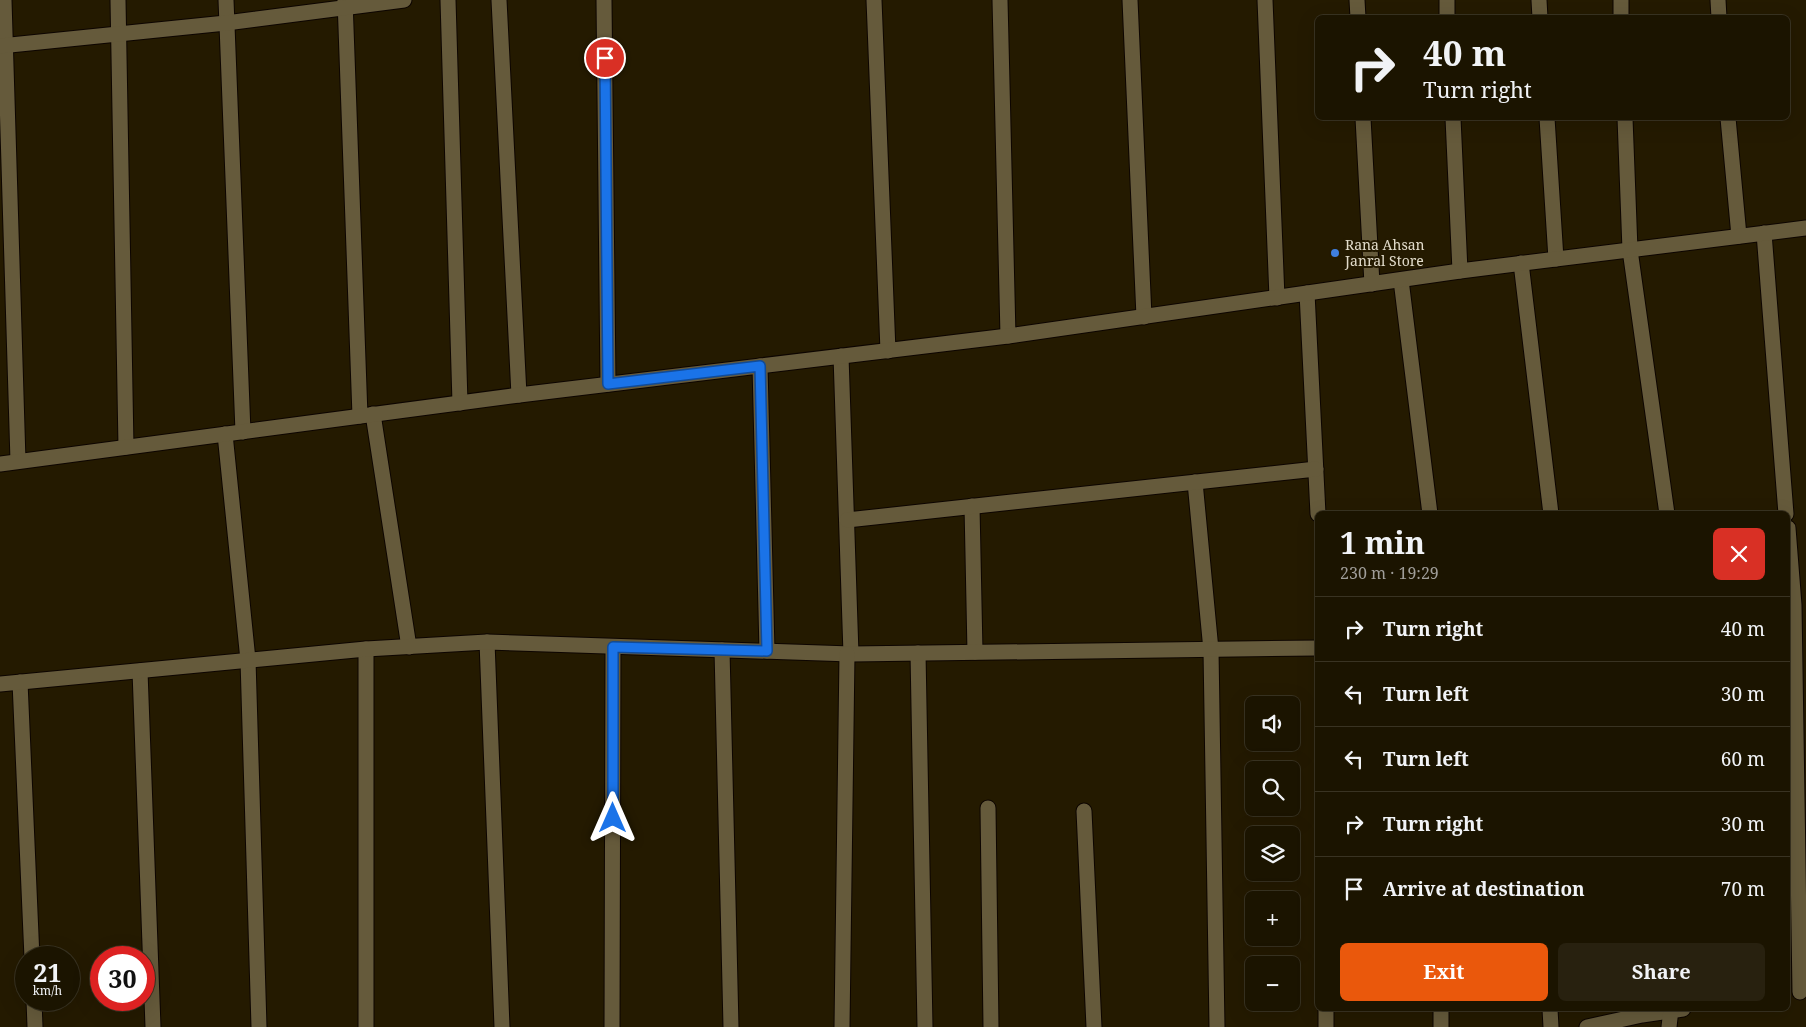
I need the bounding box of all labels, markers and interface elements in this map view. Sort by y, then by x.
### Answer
text: 40 m [1423,29,1506,76]
icon: right [1340,35,1405,100]
pin [584,37,626,79]
icon: arrive [591,44,619,72]
text: Turn right [1423,74,1532,104]
place label: Rana Ahsan Janral Store [1344,235,1425,270]
marker: Rana Ahsan Janral Store [1329,247,1341,259]
text: 1 min [1340,522,1425,563]
button: close [1713,528,1765,580]
text: 230 m · 19:29 [1340,562,1439,584]
icon: right [1340,615,1368,643]
text: Turn right [1383,616,1483,642]
text: 40 m [1721,616,1765,642]
icon: left [1340,680,1368,708]
text: Turn left [1383,681,1469,707]
text: 30 m [1721,681,1765,707]
map controls [1245,696,1300,1011]
button: sound [1245,696,1300,751]
icon: left [1340,745,1368,773]
text: Turn left [1383,746,1469,772]
text: 60 m [1721,746,1765,772]
button: search [1245,761,1300,816]
position arrow [586,791,638,843]
icon: right [1340,810,1368,838]
text: Turn right [1383,811,1483,837]
text: 30 m [1721,811,1765,837]
button: layers [1245,826,1300,881]
icon: arrive [1340,875,1368,903]
text: Arrive at destination [1383,876,1585,902]
text: 70 m [1721,876,1765,902]
button: + [1245,891,1300,946]
button: Exit [1340,943,1548,1001]
button: Share [1558,943,1765,1001]
speed limit sign: 30 [90,946,155,1011]
text: 21 [33,955,62,989]
button: − [1245,956,1300,1011]
text: km/h [33,982,62,999]

